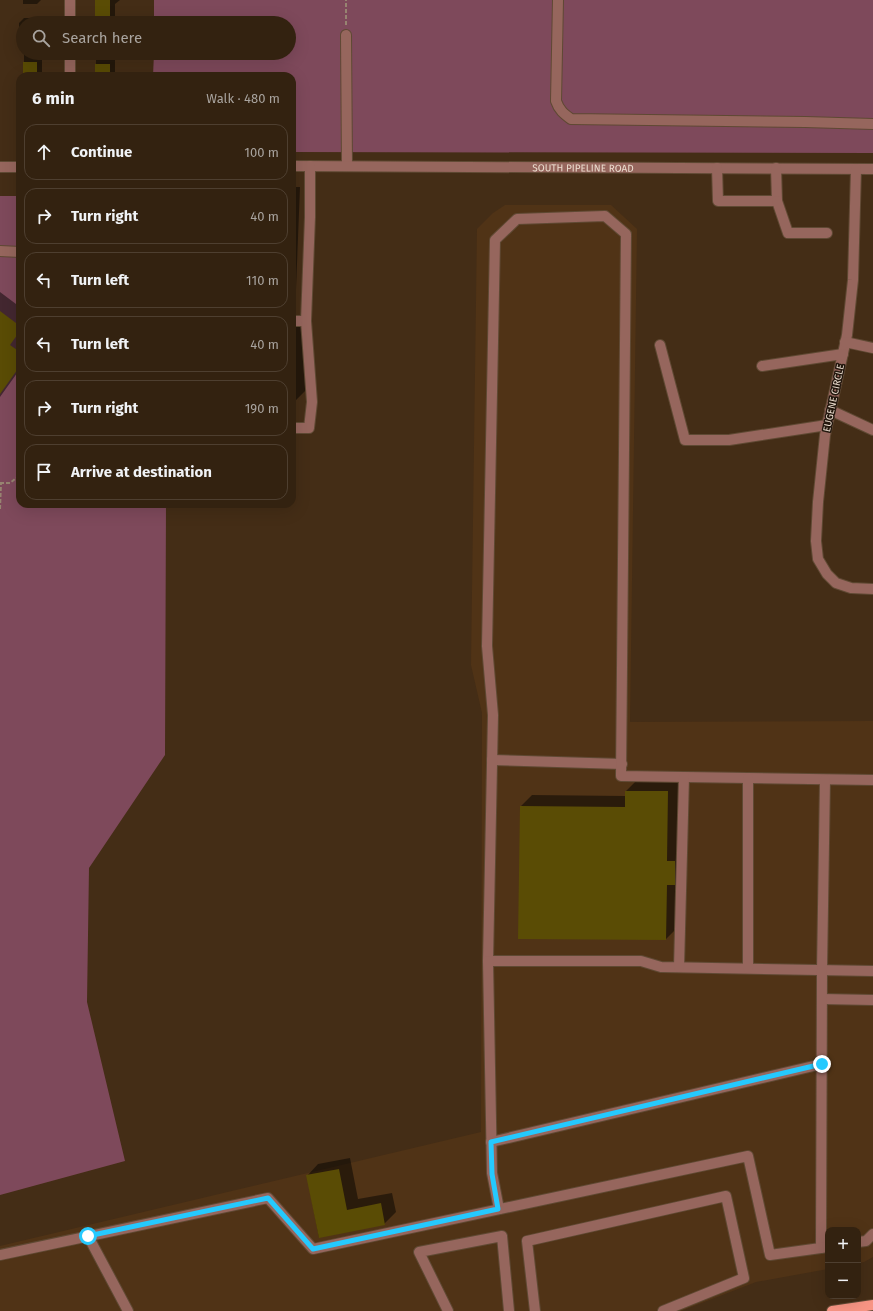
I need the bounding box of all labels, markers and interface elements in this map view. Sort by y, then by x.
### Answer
search box [16,16,296,60]
icon: search [30,27,52,49]
text: Search here [62,29,142,47]
text: 6 min [32,88,75,109]
text: Walk · 480 m [206,91,280,106]
icon: ahead [33,141,55,163]
text: Continue [71,143,132,161]
text: 100 m [244,145,279,160]
street label: SOUTH PIPELINE ROAD [532,162,634,175]
icon: right [33,205,55,227]
text: Turn right [71,207,138,225]
text: 40 m [250,209,279,224]
icon: left [33,269,55,291]
text: Turn left [71,271,129,289]
text: 110 m [246,273,279,288]
icon: left [33,333,55,355]
text: Turn left [71,335,129,353]
text: 40 m [250,337,279,352]
street label: EUGENE CIRCLE [821,363,847,433]
icon: right [33,397,55,419]
text: Turn right [71,399,138,417]
text: 190 m [245,401,279,416]
icon: arrive [33,461,55,483]
text: Arrive at destination [71,463,212,481]
route end [813,1055,831,1073]
route start [79,1227,97,1245]
map controls [825,1227,861,1299]
button: + [825,1227,861,1263]
button: − [825,1263,861,1299]

